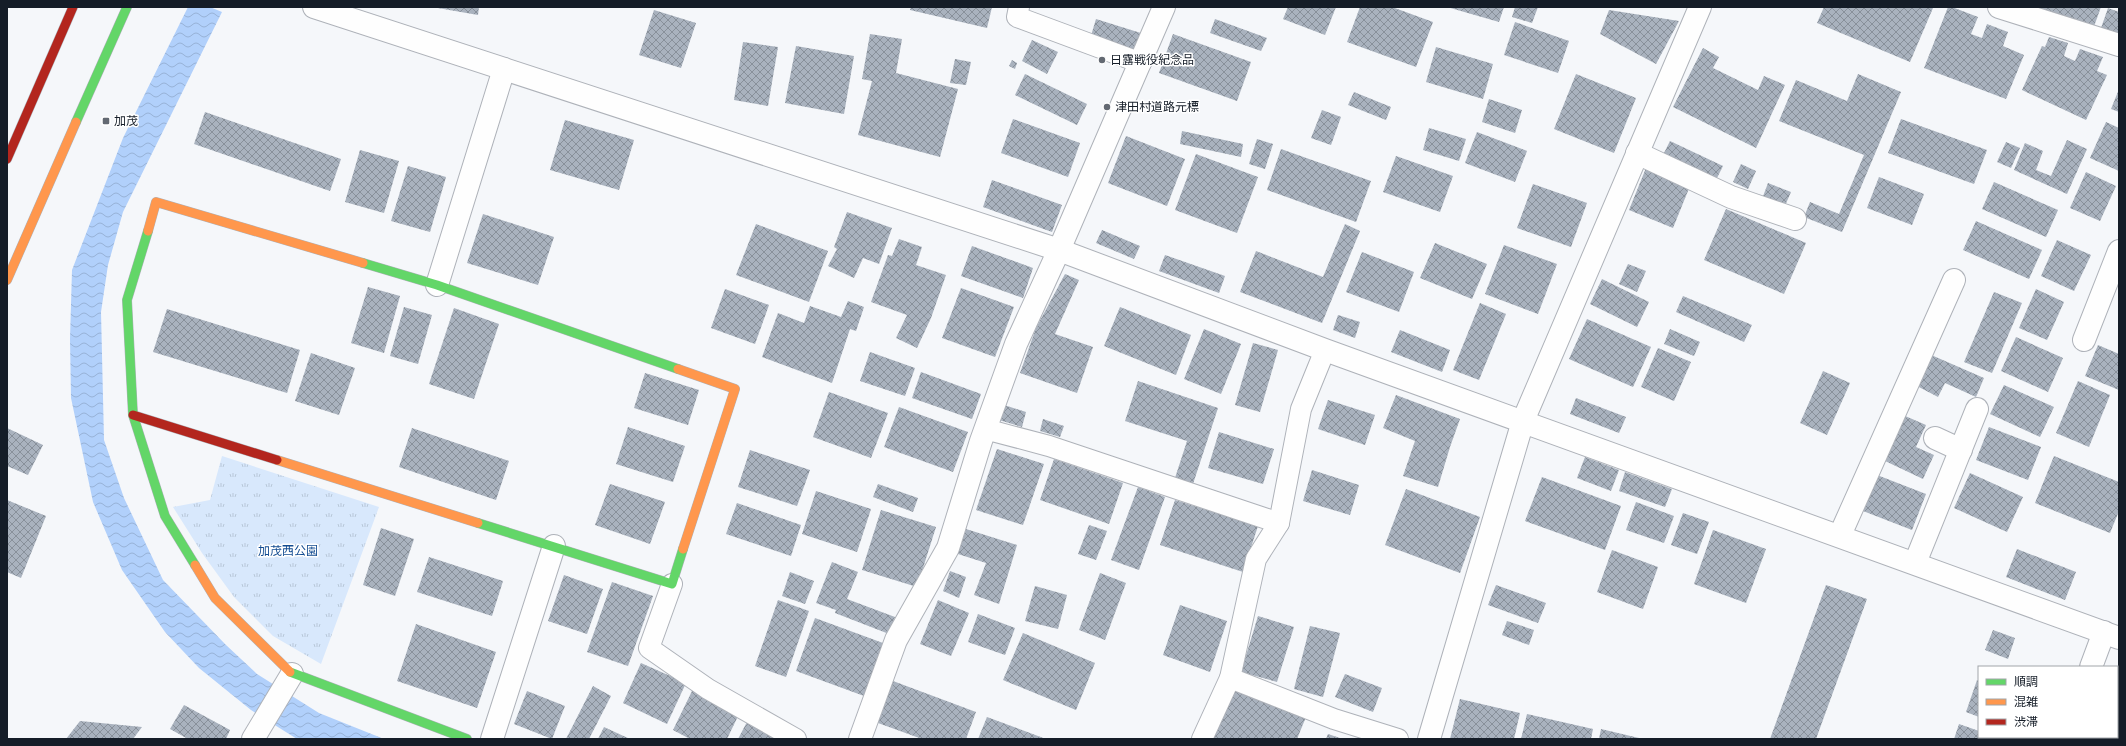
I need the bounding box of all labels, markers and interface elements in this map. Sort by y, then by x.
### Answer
place label: 日露戦役紀念品 [1110,53,1194,67]
marker: 日露戦役紀念品 [1097,55,1107,65]
place label: 津田村道路元標 [1115,100,1199,114]
marker: 津田村道路元標 [1102,102,1112,112]
place label: 加茂 [114,114,138,128]
marker: 加茂 [101,116,111,126]
park label: 加茂西公園 [258,544,318,558]
legend [1978,666,2118,738]
text: 順調 [2014,675,2038,689]
text: 混雑 [2014,695,2038,709]
text: 渋滞 [2014,715,2038,729]

